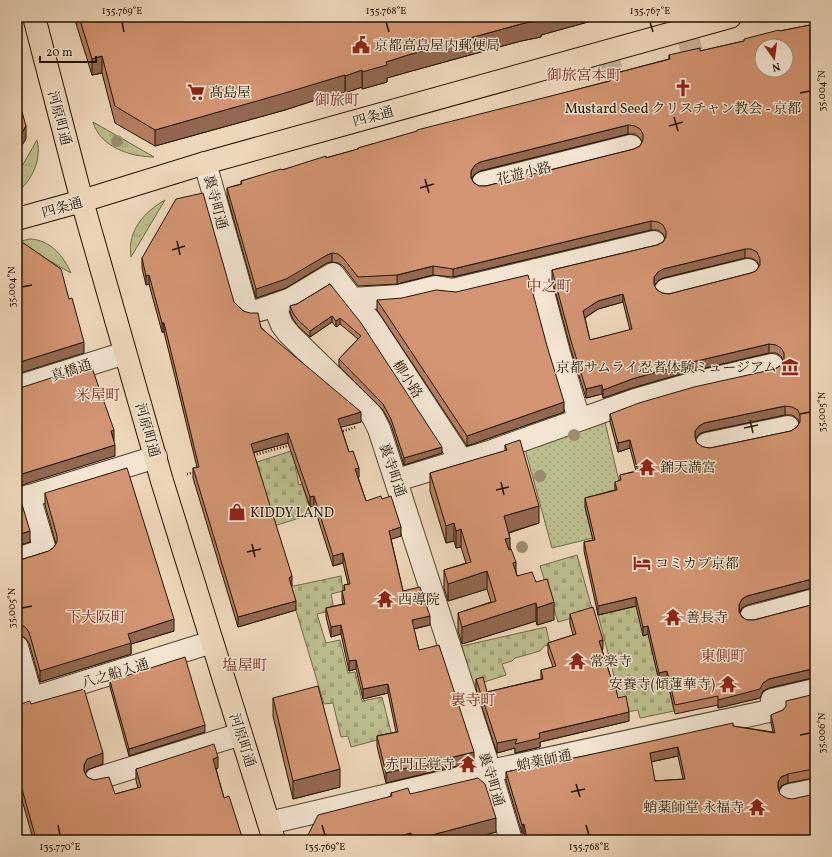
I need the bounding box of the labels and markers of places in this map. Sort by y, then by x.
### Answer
public building icon: 京都高島屋内郵便局 [351,35,371,55]
place label: 京都高島屋内郵便局 [374,37,500,56]
church icon: Mustard Seed クリスチャン教会 - 京都 [673,78,693,98]
supermarket icon: 髙島屋 [186,82,206,102]
place label: 髙島屋 [209,84,251,103]
place label: Mustard Seed クリスチャン教会 - 京都 [565,100,801,119]
museum icon: 京都サムライ忍者体験ミュージアム [780,357,800,377]
place label: 京都サムライ忍者体験ミュージアム [556,359,777,378]
temple icon: 錦天満宮 [637,457,657,477]
place label: 錦天満宮 [660,459,716,478]
shop icon: KIDDY LAND [227,502,247,522]
place label: KIDDY LAND [250,504,334,523]
hotel icon: コミカプ京都 [632,553,652,573]
place label: コミカプ京都 [655,555,739,574]
temple icon: 西導院 [375,589,395,609]
place label: 西導院 [398,591,440,610]
temple icon: 善長寺 [663,607,683,627]
place label: 善長寺 [686,609,728,628]
temple icon: 常楽寺 [567,651,587,671]
place label: 常楽寺 [590,653,632,672]
temple icon: 安養寺(傾蓮華寺) [718,674,738,694]
place label: 安養寺(傾蓮華寺) [609,676,715,695]
temple icon: 赤門正覚寺 [458,754,478,774]
place label: 赤門正覚寺 [385,756,455,775]
temple icon: 蛸薬師堂 永福寺 [747,797,767,817]
place label: 蛸薬師堂 永福寺 [643,799,744,818]

